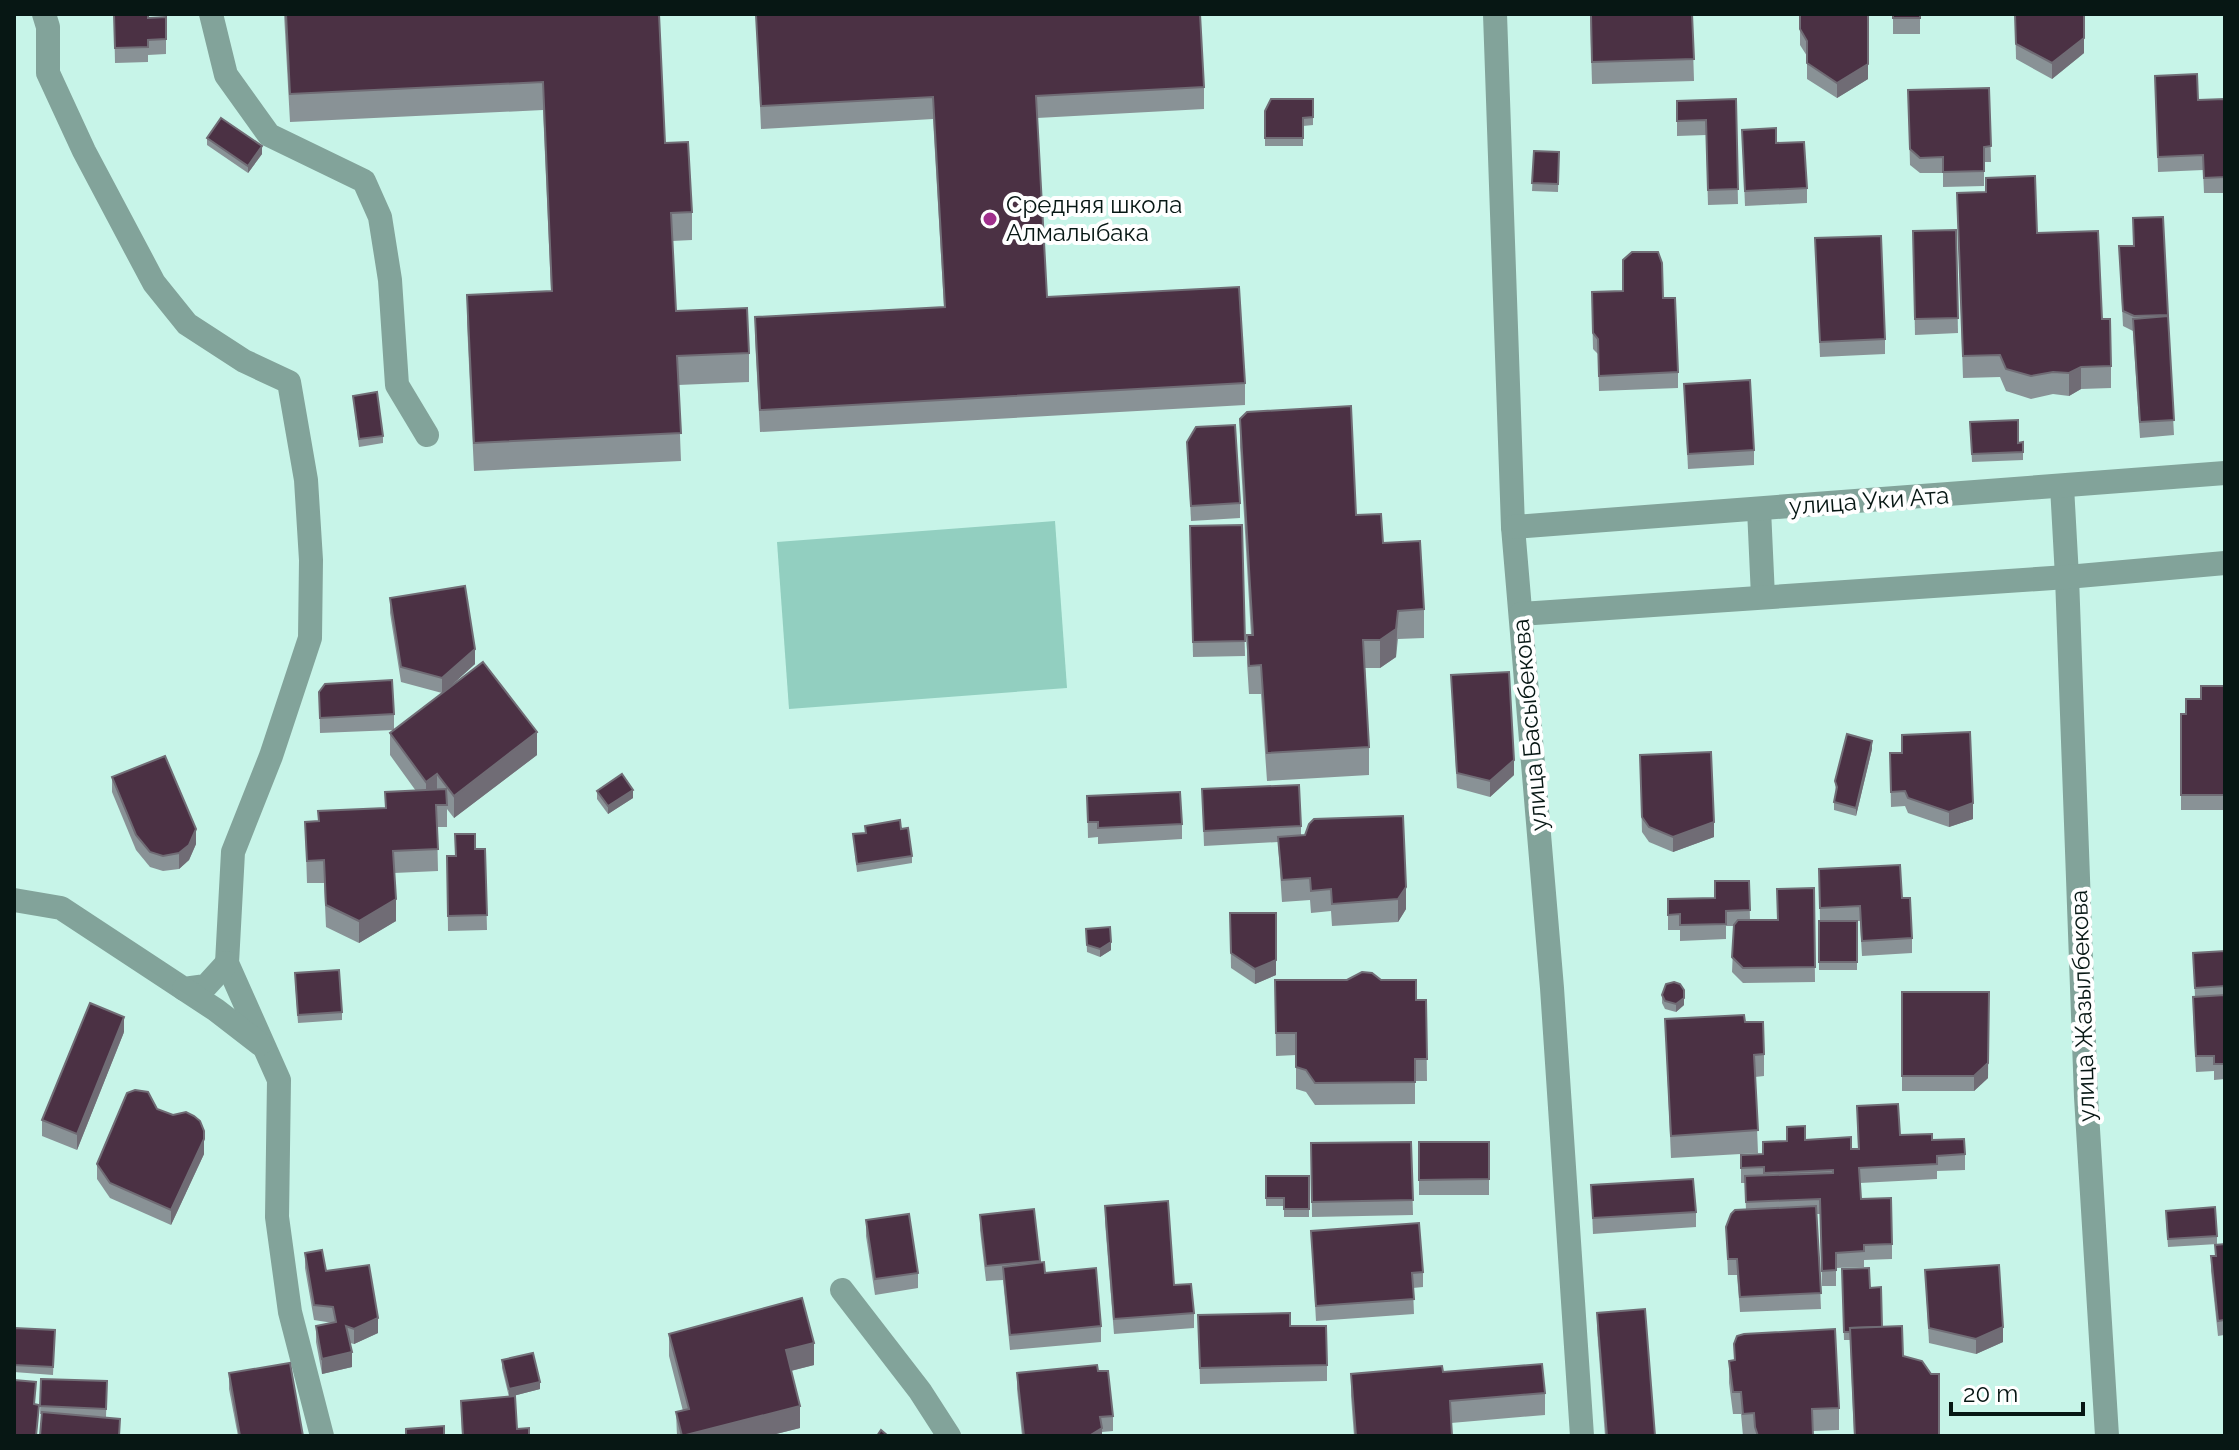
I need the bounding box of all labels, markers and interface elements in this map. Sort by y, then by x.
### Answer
place label: Средняя школа Алмалыбака [1006,190,1182,247]
marker: Средняя школа Алмалыбака [981,210,999,228]
street label: улица Уки Ата [1788,480,1950,521]
street label: улица Басыбекова [1506,618,1553,832]
street label: улица Жазылбекова [2064,889,2101,1123]
scale bar [1951,1366,2083,1416]
text: 20 m [1963,1379,2018,1408]

